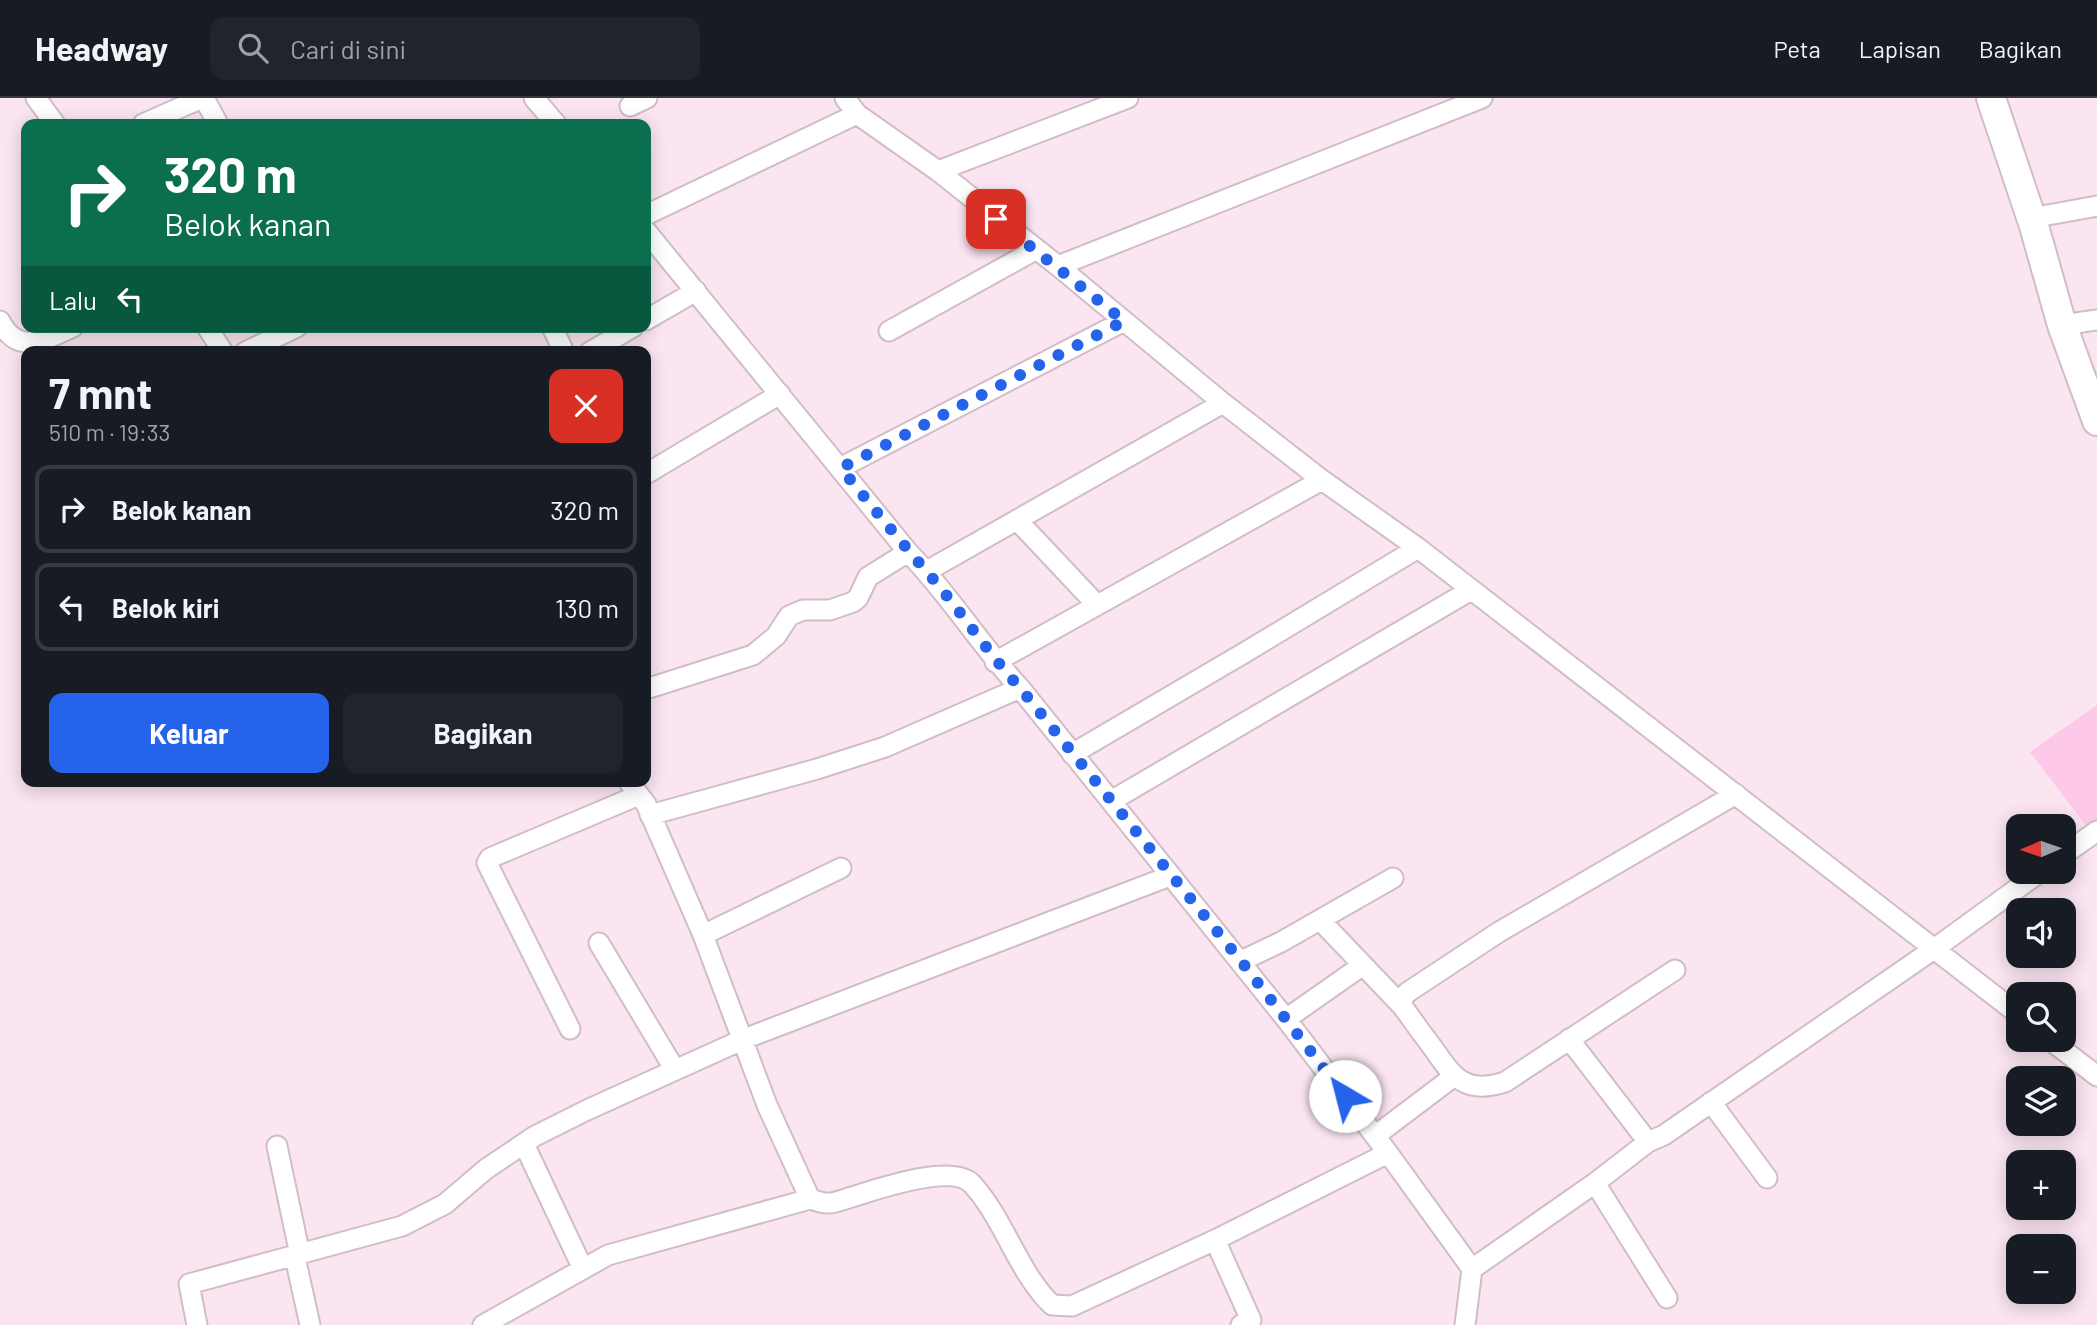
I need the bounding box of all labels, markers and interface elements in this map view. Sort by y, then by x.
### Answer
search box [210,17,700,80]
text: Headway [35,28,168,68]
icon: search [234,29,272,67]
text: Cari di sini [290,33,406,64]
text: Peta [1773,34,1821,63]
text: Lapisan [1859,34,1941,63]
text: Bagikan [1979,34,2062,63]
text: 320 m [164,144,297,203]
icon: right [49,147,140,238]
pin [966,189,1026,249]
icon: arrive [977,200,1015,238]
text: Belok kanan [164,204,331,242]
icon: left [111,280,149,318]
text: Lalu [49,284,97,315]
text: 7 mnt [49,367,152,417]
button: close [549,369,623,443]
text: 510 m · 19:33 [49,418,170,446]
icon: right [53,490,91,528]
text: Belok kanan [112,494,251,525]
text: 320 m [550,494,619,525]
icon: left [53,588,91,626]
text: Belok kiri [112,592,219,623]
text: 130 m [555,592,619,623]
button: Keluar [49,693,329,773]
button: Bagikan [343,693,623,773]
north arrow [2006,814,2076,884]
map controls [2006,814,2076,1304]
button: sound [2006,898,2076,968]
button: search [2006,982,2076,1052]
position arrow [1308,1059,1382,1133]
button: layers [2006,1066,2076,1136]
button: + [2006,1150,2076,1220]
button: − [2006,1234,2076,1304]

